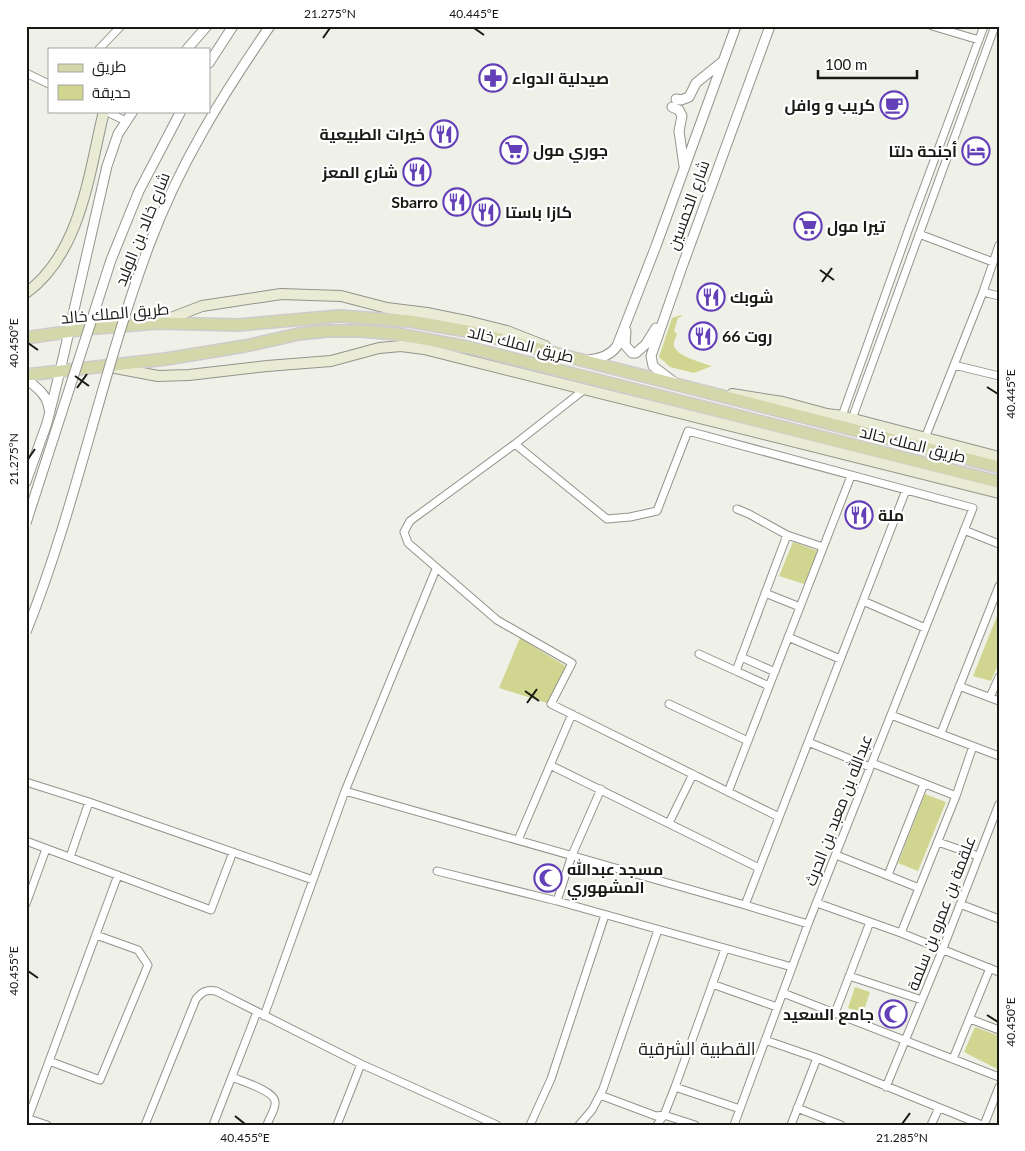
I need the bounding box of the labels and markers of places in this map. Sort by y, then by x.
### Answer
pharmacy icon: صيدلية الدواء [478,63,508,93]
place label: صيدلية الدواء [512,68,609,88]
cafe icon: كريب و وافل [879,90,909,120]
place label: كريب و وافل [784,95,875,115]
restaurant icon: خيرات الطبيعية [429,119,459,149]
place label: خيرات الطبيعية [319,124,425,144]
supermarket icon: جوري مول [499,135,529,165]
hotel icon: أجنحة دلتا [961,136,991,166]
place label: جوري مول [533,140,608,163]
place label: أجنحة دلتا [888,141,957,160]
restaurant icon: شارع المعز [402,157,432,187]
place label: شارع المعز [321,162,398,183]
restaurant icon: Sbarro [442,187,472,217]
place label: Sbarro [391,192,438,211]
restaurant icon: كازا باستا [471,197,501,227]
place label: كازا باستا [505,202,572,222]
supermarket icon: تيرا مول [793,211,823,241]
place label: تيرا مول [827,216,886,236]
restaurant icon: شوبك [696,282,726,312]
place label: شوبك [730,287,774,307]
restaurant icon: روت 66 [688,321,718,351]
place label: روت 66 [722,326,772,346]
restaurant icon: ملة [844,500,874,530]
place label: ملة [878,505,904,524]
place label: مسجد عبدالله المشهوري [567,858,663,900]
mosque icon: مسجد عبدالله المشهوري [533,863,563,893]
mosque icon: جامع السعيد [878,999,908,1029]
place label: جامع السعيد [783,1004,874,1025]

